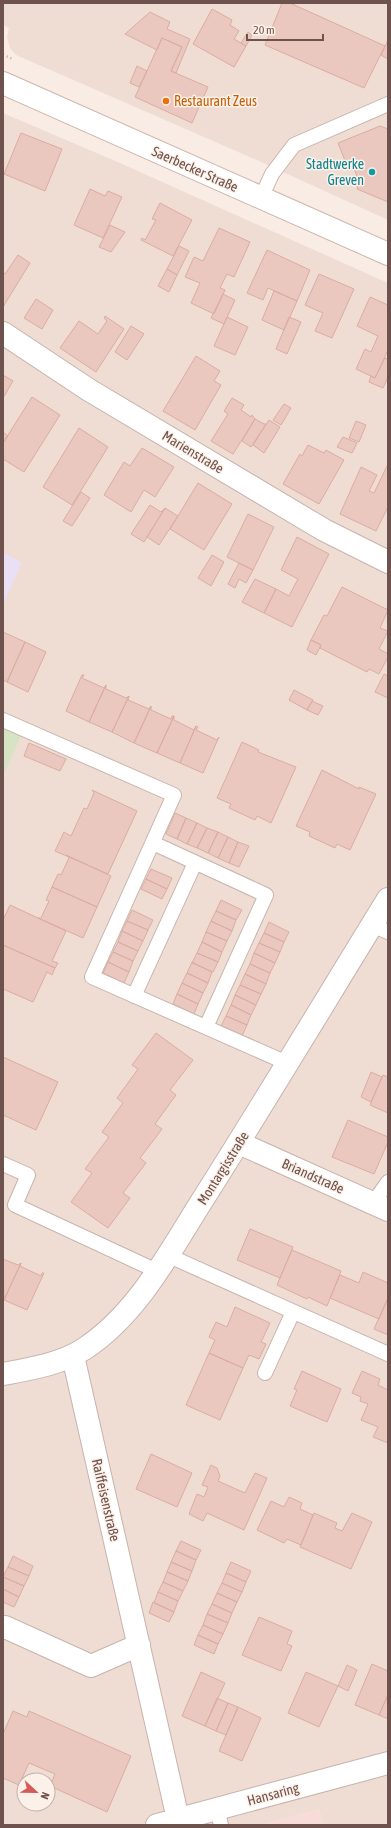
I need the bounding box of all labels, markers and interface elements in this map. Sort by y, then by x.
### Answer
scale bar [247,16,323,42]
text: 20 m [253,23,275,37]
place label: Restaurant Zeus [174,93,257,109]
marker: Restaurant Zeus [161,96,171,106]
street label: Saerbecker Straße [150,143,240,195]
place label: Stadtwerke Greven [306,156,364,188]
marker: Stadtwerke Greven [367,167,377,177]
street label: Marienstraße [159,427,227,477]
street label: Montargisstraße [194,1128,252,1208]
street label: Briandstraße [280,1155,346,1197]
street label: Raiffeisenstraße [89,1457,123,1543]
north arrow [16,1772,56,1812]
street label: Hansaring [245,1779,301,1809]
text: N [38,1790,52,1801]

